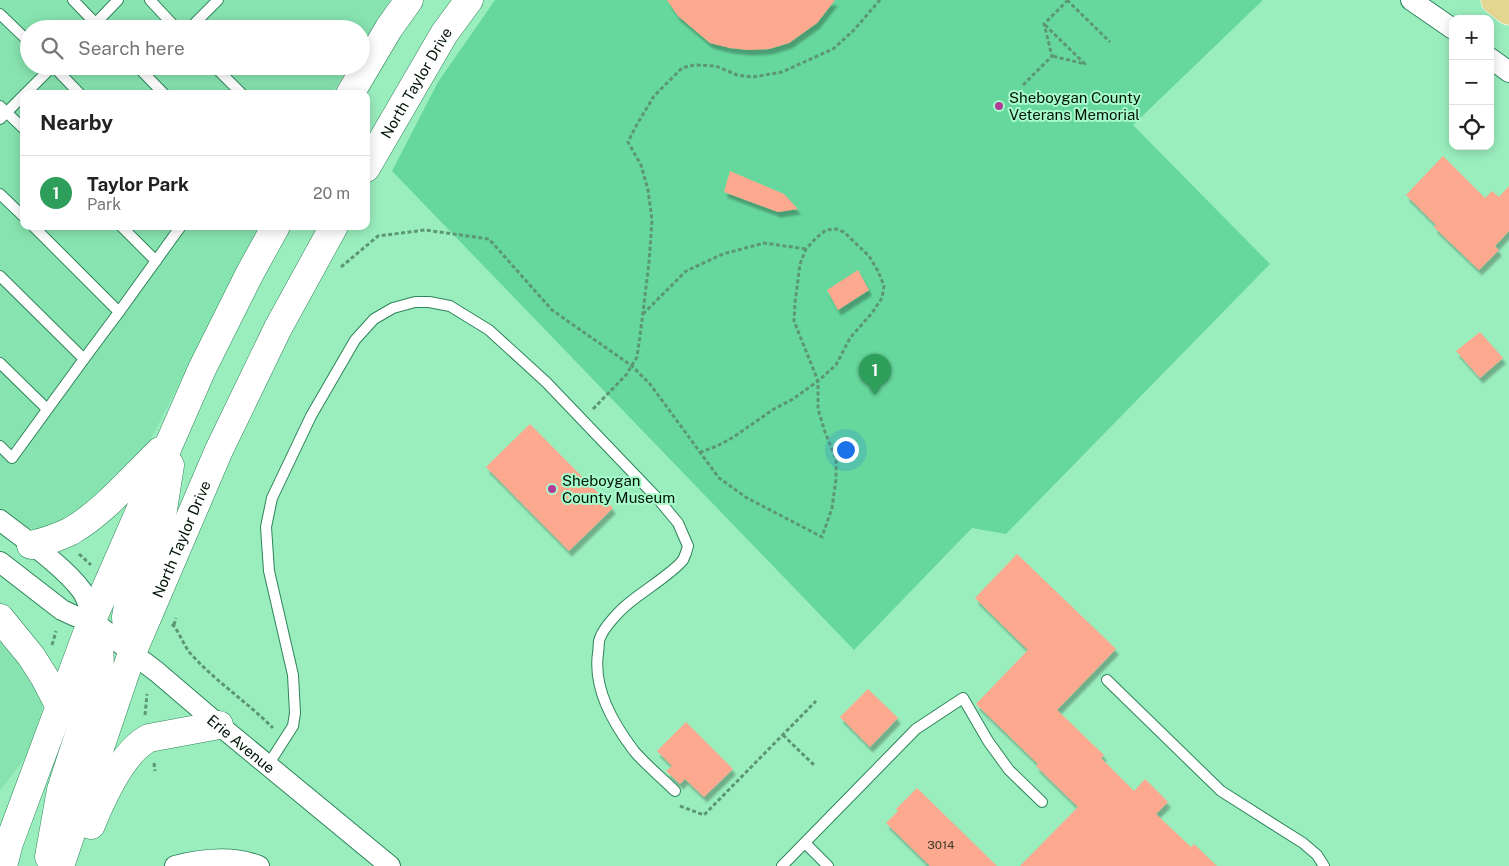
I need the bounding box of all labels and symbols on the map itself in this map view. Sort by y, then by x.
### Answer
street label: North Taylor Drive [377,23,455,141]
place label: Sheboygan County Veterans Memorial [1009,89,1141,123]
marker: Sheboygan County Veterans Memorial [993,100,1005,112]
pin: 1 [859,354,891,395]
your location [833,437,859,463]
place label: Sheboygan County Museum [562,472,675,506]
street label: North Taylor Drive [148,478,213,600]
marker: Sheboygan County Museum [546,483,558,495]
street label: Erie Avenue [204,711,279,776]
house number: 3014 [927,838,955,852]

